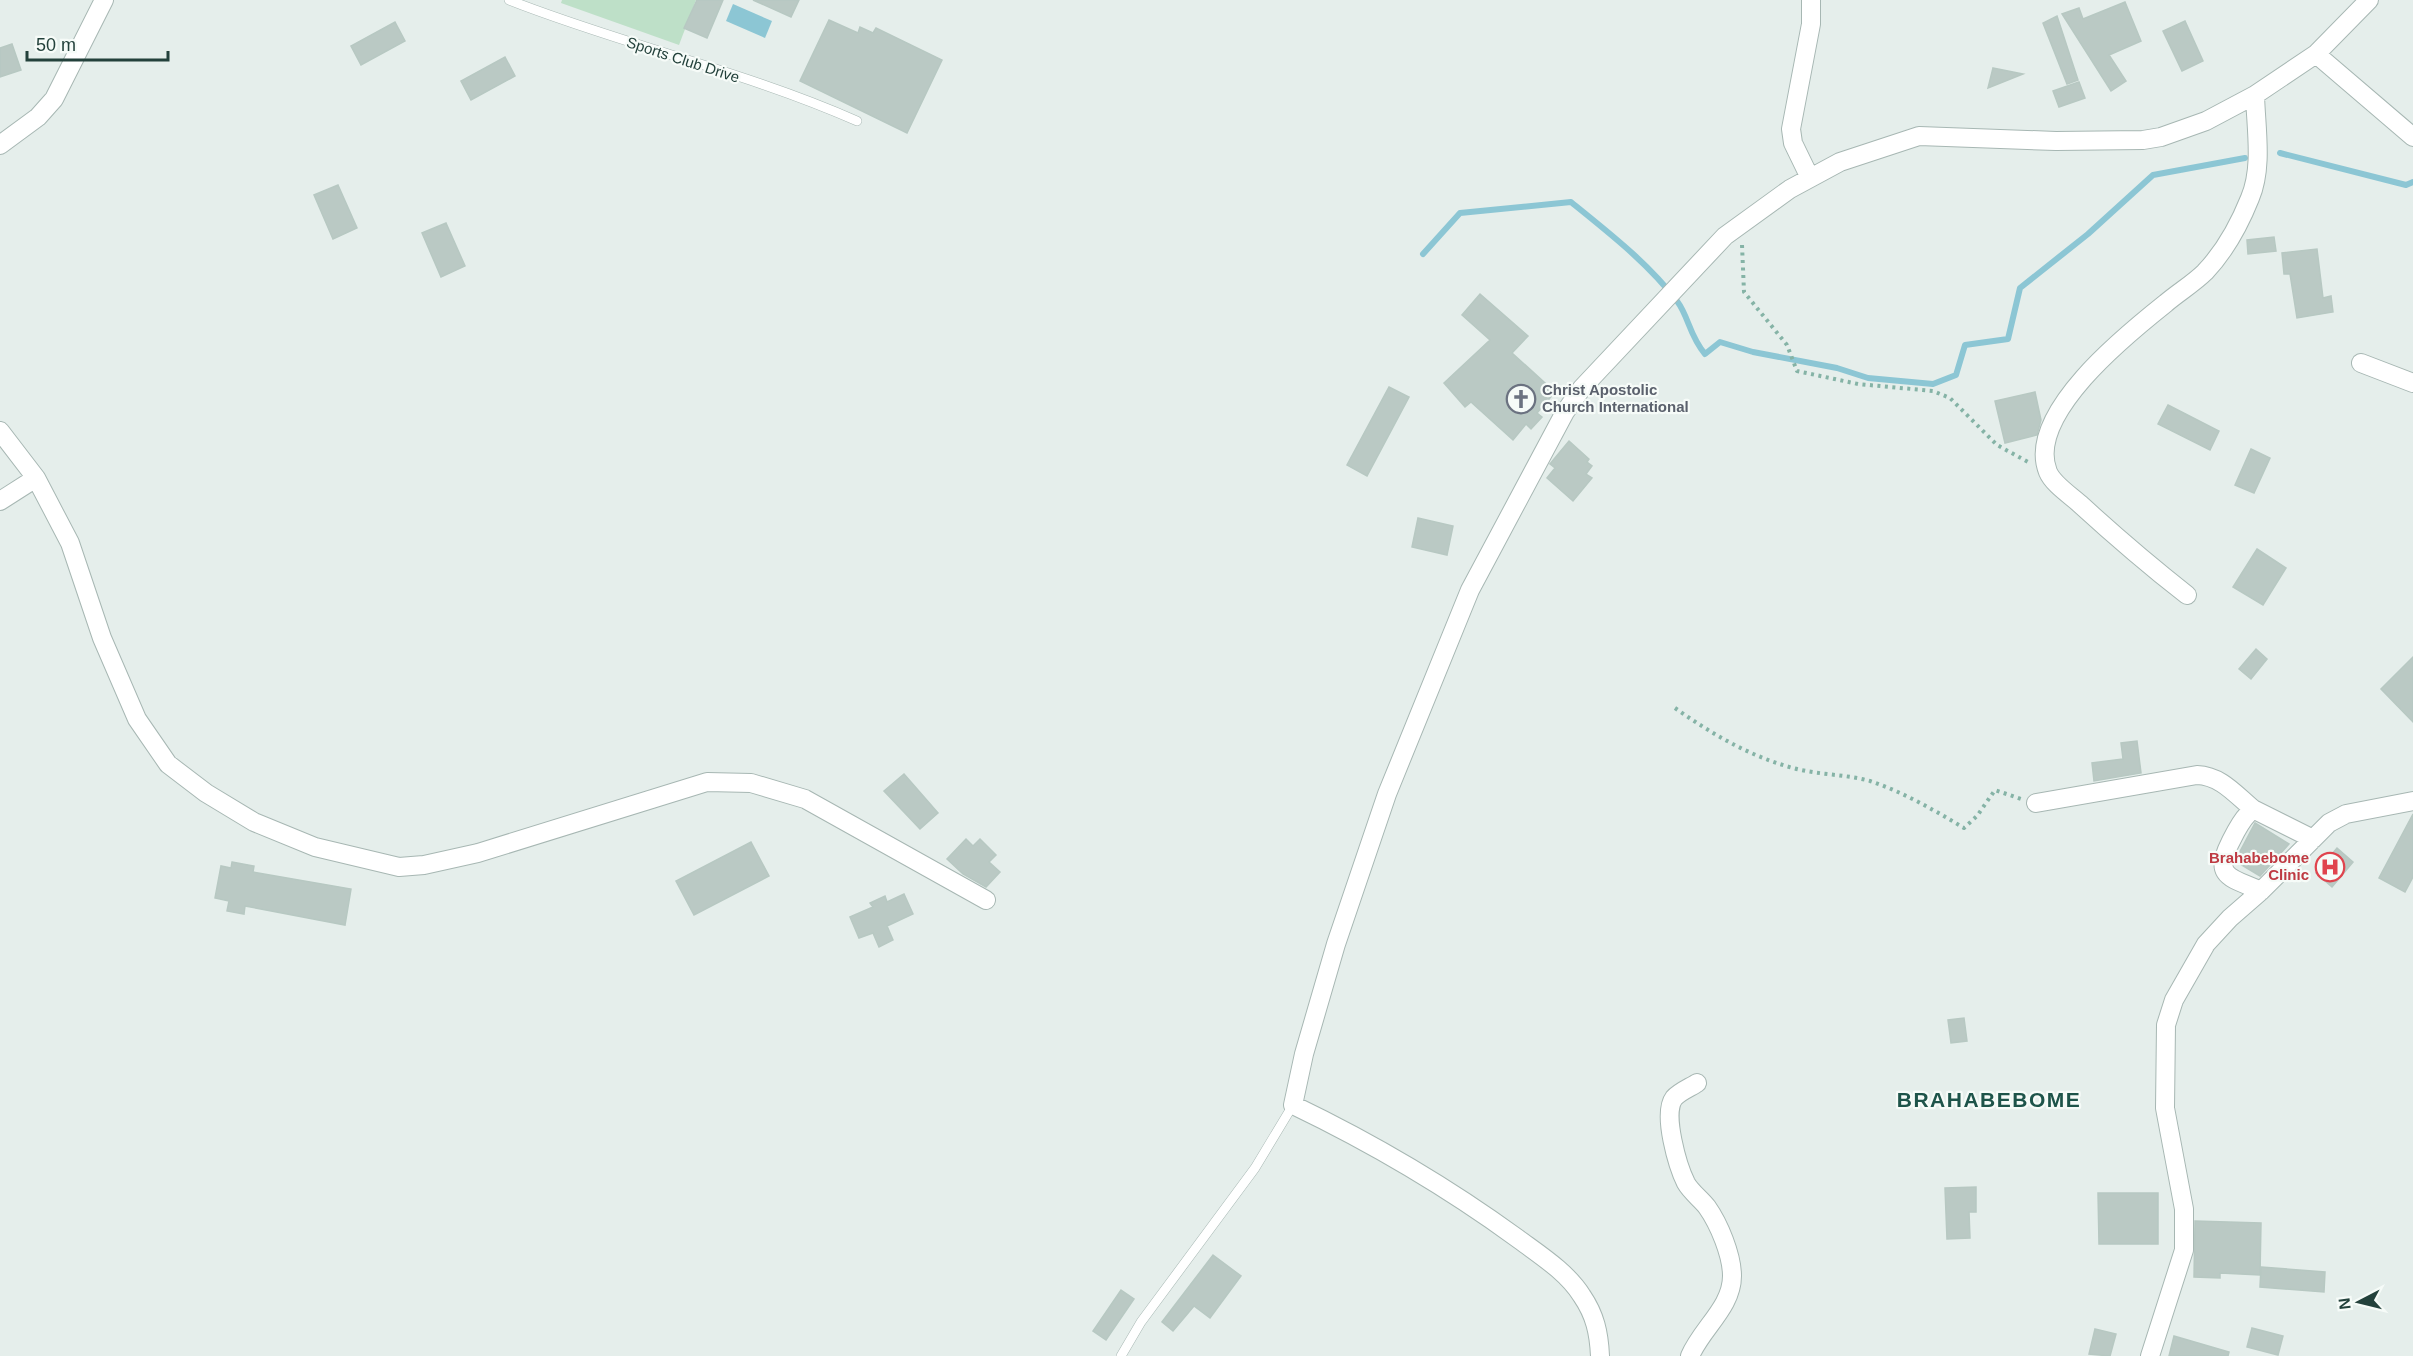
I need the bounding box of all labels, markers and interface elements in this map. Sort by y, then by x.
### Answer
scale bar [27,24,168,62]
street label: Sports Club Drive [625,33,742,86]
text: 50 m [36,35,76,55]
place label: Christ Apostolic Church International [1542,381,1689,415]
church icon: Christ Apostolic Church International [1505,383,1537,415]
place label: Brahabebome Clinic [2209,849,2309,883]
hospital icon: Brahabebome Clinic [2314,851,2346,883]
district label: BRAHABEBOME [1897,1088,2081,1111]
north arrow [2329,1272,2389,1332]
text: N [2335,1297,2354,1311]

